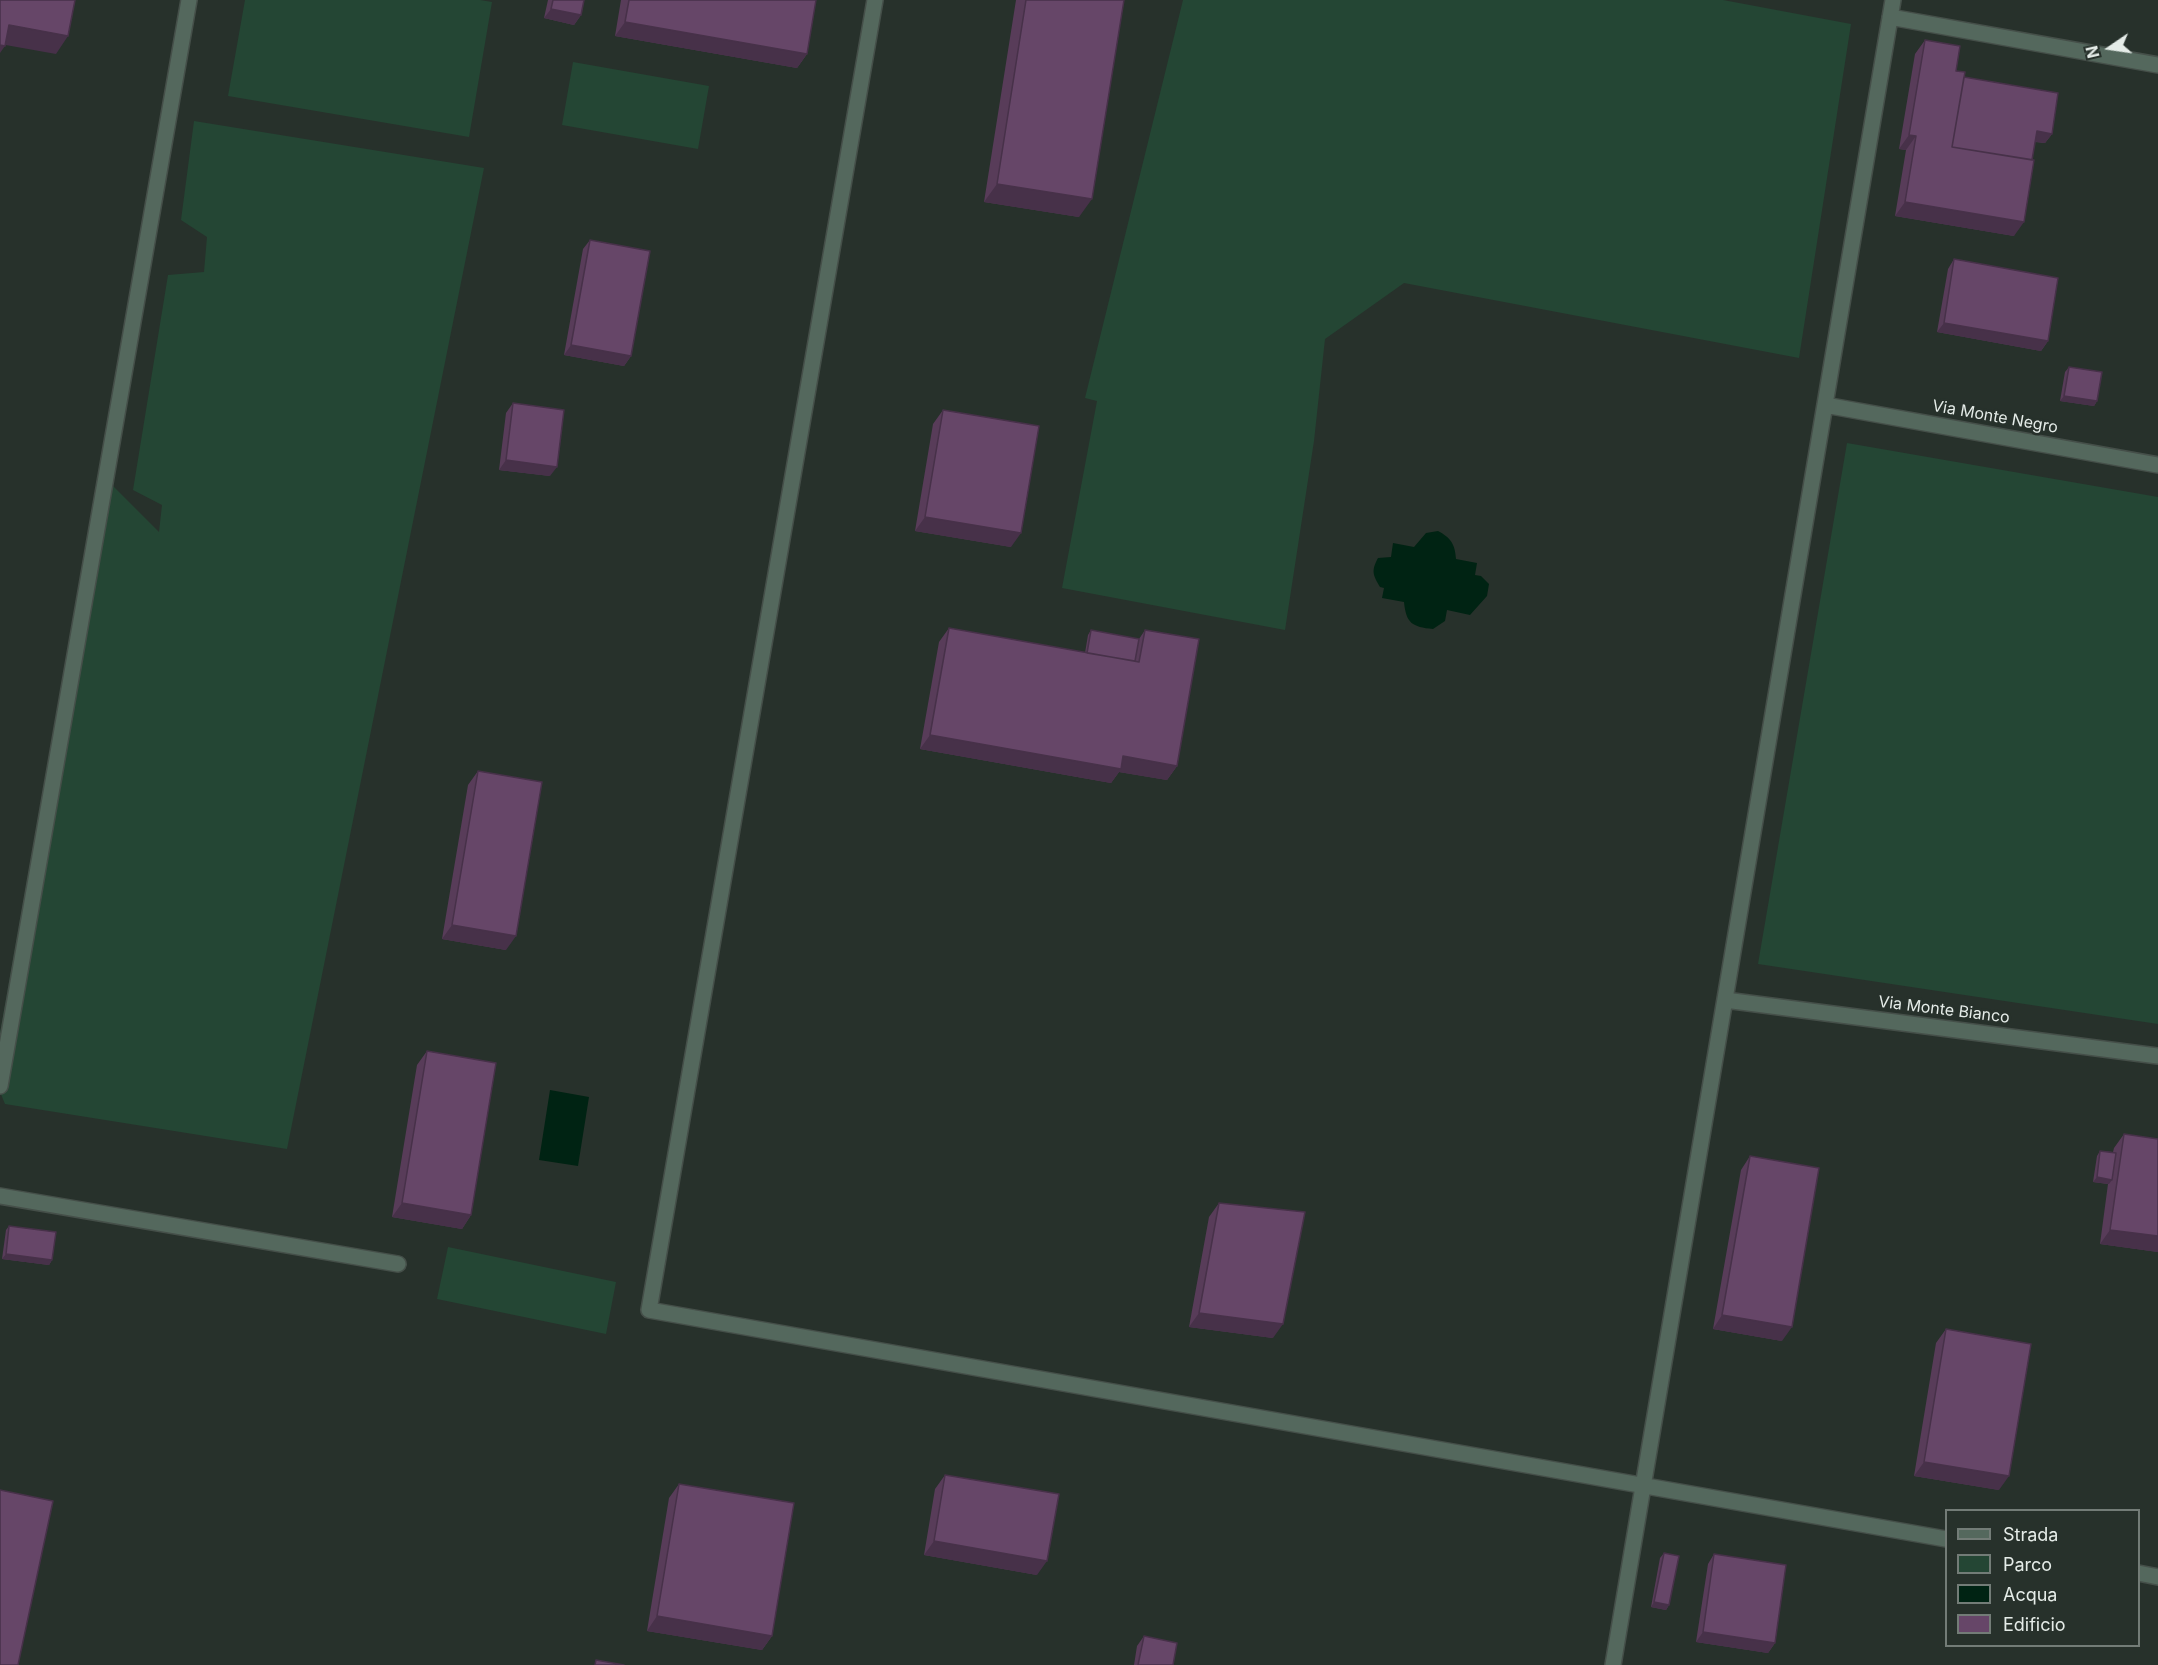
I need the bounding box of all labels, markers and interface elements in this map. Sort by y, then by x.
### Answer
north arrow [2080,18,2140,78]
text: N [2081,44,2104,60]
street label: Via Monte Negro [1931,396,2059,438]
street label: Via Monte Bianco [1877,992,2011,1028]
legend [1945,1509,2140,1647]
text: Strada [2003,1524,2058,1545]
text: Parco [2003,1554,2052,1575]
text: Acqua [2003,1584,2057,1605]
text: Edificio [2003,1614,2066,1635]

